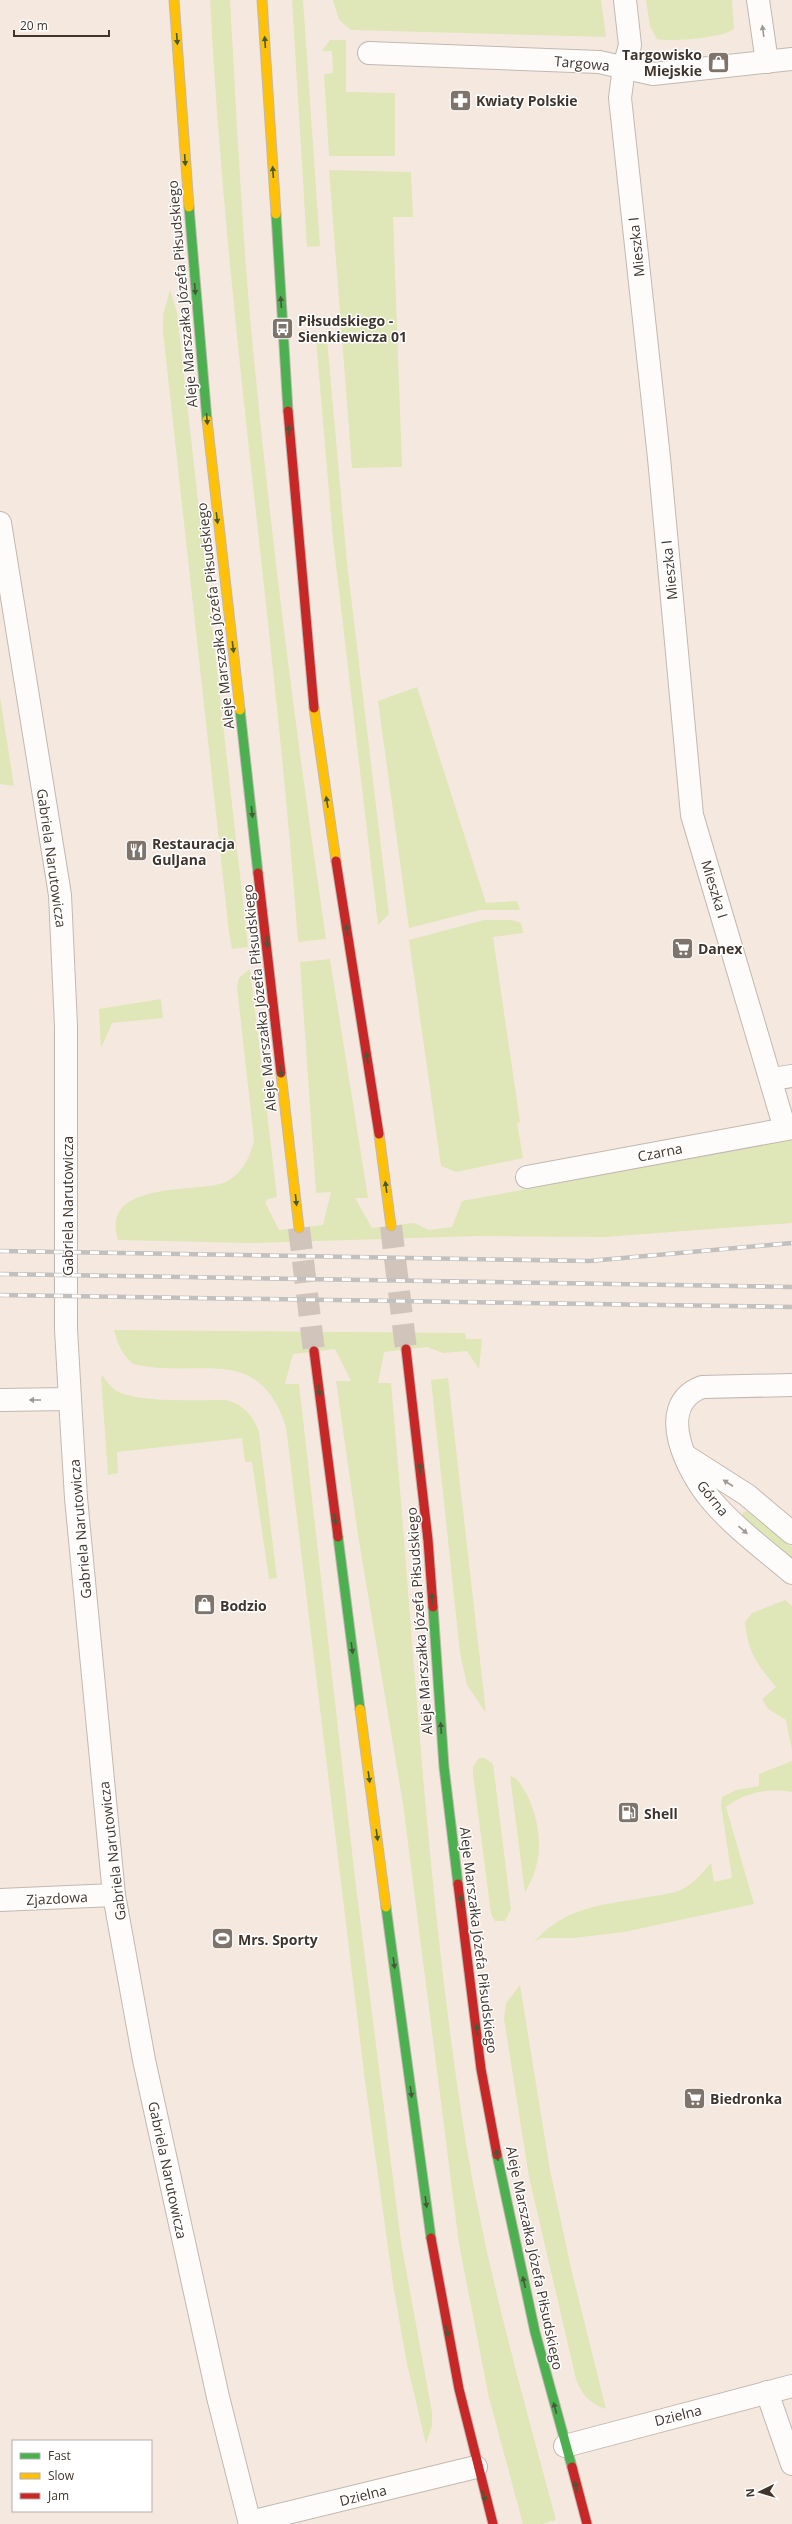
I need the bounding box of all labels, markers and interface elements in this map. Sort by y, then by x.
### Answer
scale bar [14,12,109,38]
text: 20 m [20,17,48,34]
one-way arrow [759,25,766,37]
one-way arrow [173,33,180,45]
one-way arrow [261,36,268,48]
place label: Targowisko Miejskie [622,45,702,80]
shop icon: Targowisko Miejskie [705,49,731,75]
street label: Targowa [553,51,611,75]
pharmacy icon: Kwiaty Polskie [448,87,474,113]
place label: Kwiaty Polskie [476,91,578,110]
one-way arrow [181,154,188,166]
one-way arrow [269,166,276,178]
street label: Aleje Marszałka Józefa Piłsudskiego [163,180,201,408]
street label: Mieszka I [623,216,649,278]
one-way arrow [192,283,198,295]
one-way arrow [277,296,284,308]
place label: Piłsudskiego - Sienkiewicza 01 [298,311,407,346]
bus stop icon: Piłsudskiego - Sienkiewicza 01 [270,315,296,341]
one-way arrow [204,413,210,425]
one-way arrow [286,425,293,437]
street label: Aleje Marszałka Józefa Piłsudskiego [192,502,238,730]
one-way arrow [214,512,220,524]
street label: Mieszka I [656,539,682,601]
one-way arrow [230,641,236,653]
street label: Gabriela Narutowicza [33,787,71,929]
one-way arrow [324,796,330,808]
one-way arrow [249,806,256,818]
place label: Restauracja GulJana [152,834,235,869]
restaurant icon: Restauracja GulJana [124,838,150,864]
street label: Mieszka I [697,858,733,920]
street label: Aleje Marszałka Józefa Piłsudskiego [238,884,280,1112]
one-way arrow [344,924,350,936]
supermarket icon: Danex [669,935,695,961]
one-way arrow [263,936,270,948]
place label: Danex [698,939,743,958]
one-way arrow [364,1052,370,1065]
one-way arrow [278,1065,284,1077]
street label: Gabriela Narutowicza [58,1136,77,1276]
street label: Czarna [636,1138,684,1166]
one-way arrow [383,1181,389,1193]
one-way arrow [293,1194,299,1206]
one-way arrow [316,1384,322,1396]
one-way arrow [28,1397,41,1403]
street label: Gabriela Narutowicza [64,1458,96,1600]
one-way arrow [417,1463,423,1475]
street label: Górna [693,1476,733,1520]
one-way arrow [723,1479,733,1487]
street label: Aleje Marszałka Józefa Piłsudskiego [402,1507,436,1735]
one-way arrow [332,1513,338,1525]
one-way arrow [737,1526,748,1535]
shop icon: Bodzio [192,1592,218,1618]
one-way arrow [429,1593,436,1605]
place label: Bodzio [220,1596,267,1615]
one-way arrow [349,1642,355,1654]
one-way arrow [437,1722,444,1734]
one-way arrow [366,1771,372,1783]
street label: Gabriela Narutowicza [94,1780,130,1922]
fuel station icon: Shell [615,1800,641,1826]
place label: Shell [644,1804,678,1823]
street label: Aleje Marszałka Józefa Piłsudskiego [456,1826,502,2054]
one-way arrow [374,1828,380,1841]
street label: Zjazdowa [26,1887,88,1909]
one-way arrow [458,1895,464,1907]
sports icon: Mrs. Sporty [209,1926,235,1952]
place label: Mrs. Sporty [238,1930,318,1949]
one-way arrow [391,1957,397,1969]
one-way arrow [474,2024,480,2036]
supermarket icon: Biedronka [682,2085,708,2111]
one-way arrow [408,2086,414,2098]
place label: Biedronka [710,2089,782,2108]
street label: Gabriela Narutowicza [144,2100,192,2240]
street label: Aleje Marszałka Józefa Piłsudskiego [502,2144,568,2372]
one-way arrow [494,2148,500,2161]
one-way arrow [423,2196,429,2208]
one-way arrow [521,2276,527,2288]
one-way arrow [444,2324,450,2337]
street label: Dzielna [652,2400,704,2430]
one-way arrow [552,2402,558,2414]
legend [12,2440,152,2512]
text: Fast [48,2447,71,2464]
text: Slow [48,2467,75,2484]
north arrow [740,2472,780,2512]
street label: Dzielna [337,2480,389,2510]
one-way arrow [573,2480,579,2493]
text: Jam [47,2487,69,2504]
text: N [742,2488,757,2498]
one-way arrow [481,2490,487,2502]

